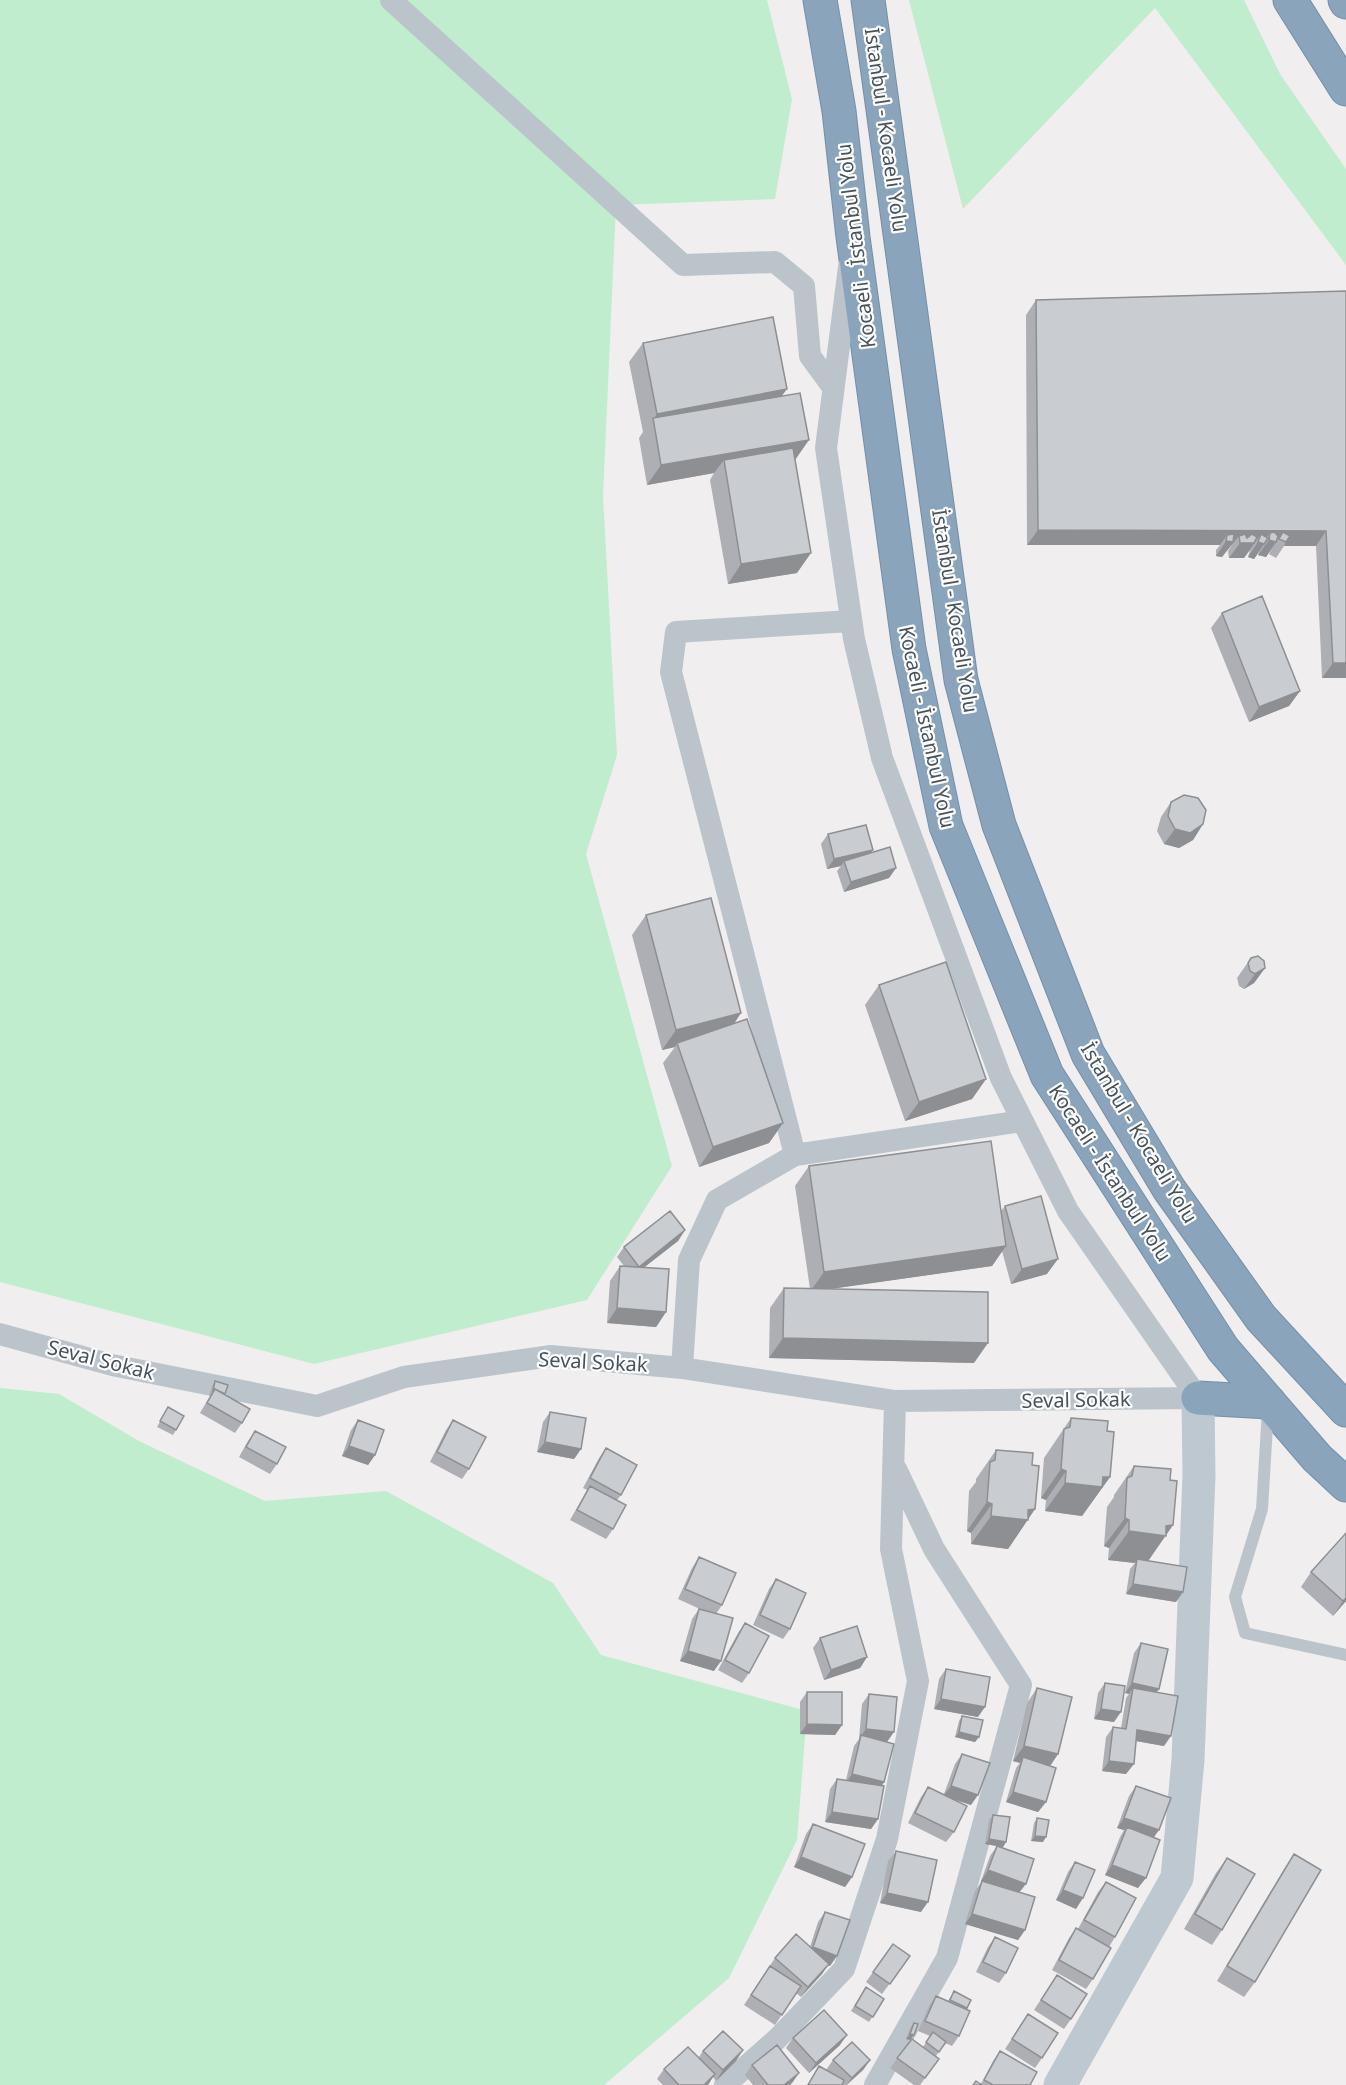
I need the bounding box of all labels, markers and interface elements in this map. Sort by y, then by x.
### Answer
street label: İstanbul - Kocaeli Yolu [859,26,914,234]
street label: Kocaeli - İstanbul Yolu [830,142,881,350]
street label: İstanbul - Kocaeli Yolu [926,507,985,715]
street label: Kocaeli - İstanbul Yolu [893,623,962,830]
street label: İstanbul - Kocaeli Yolu [1075,1038,1204,1228]
street label: Kocaeli - İstanbul Yolu [1043,1079,1178,1266]
street label: Seval Sokak [45,1333,158,1386]
street label: Seval Sokak [538,1345,649,1378]
street label: Seval Sokak [1021,1385,1131,1414]

